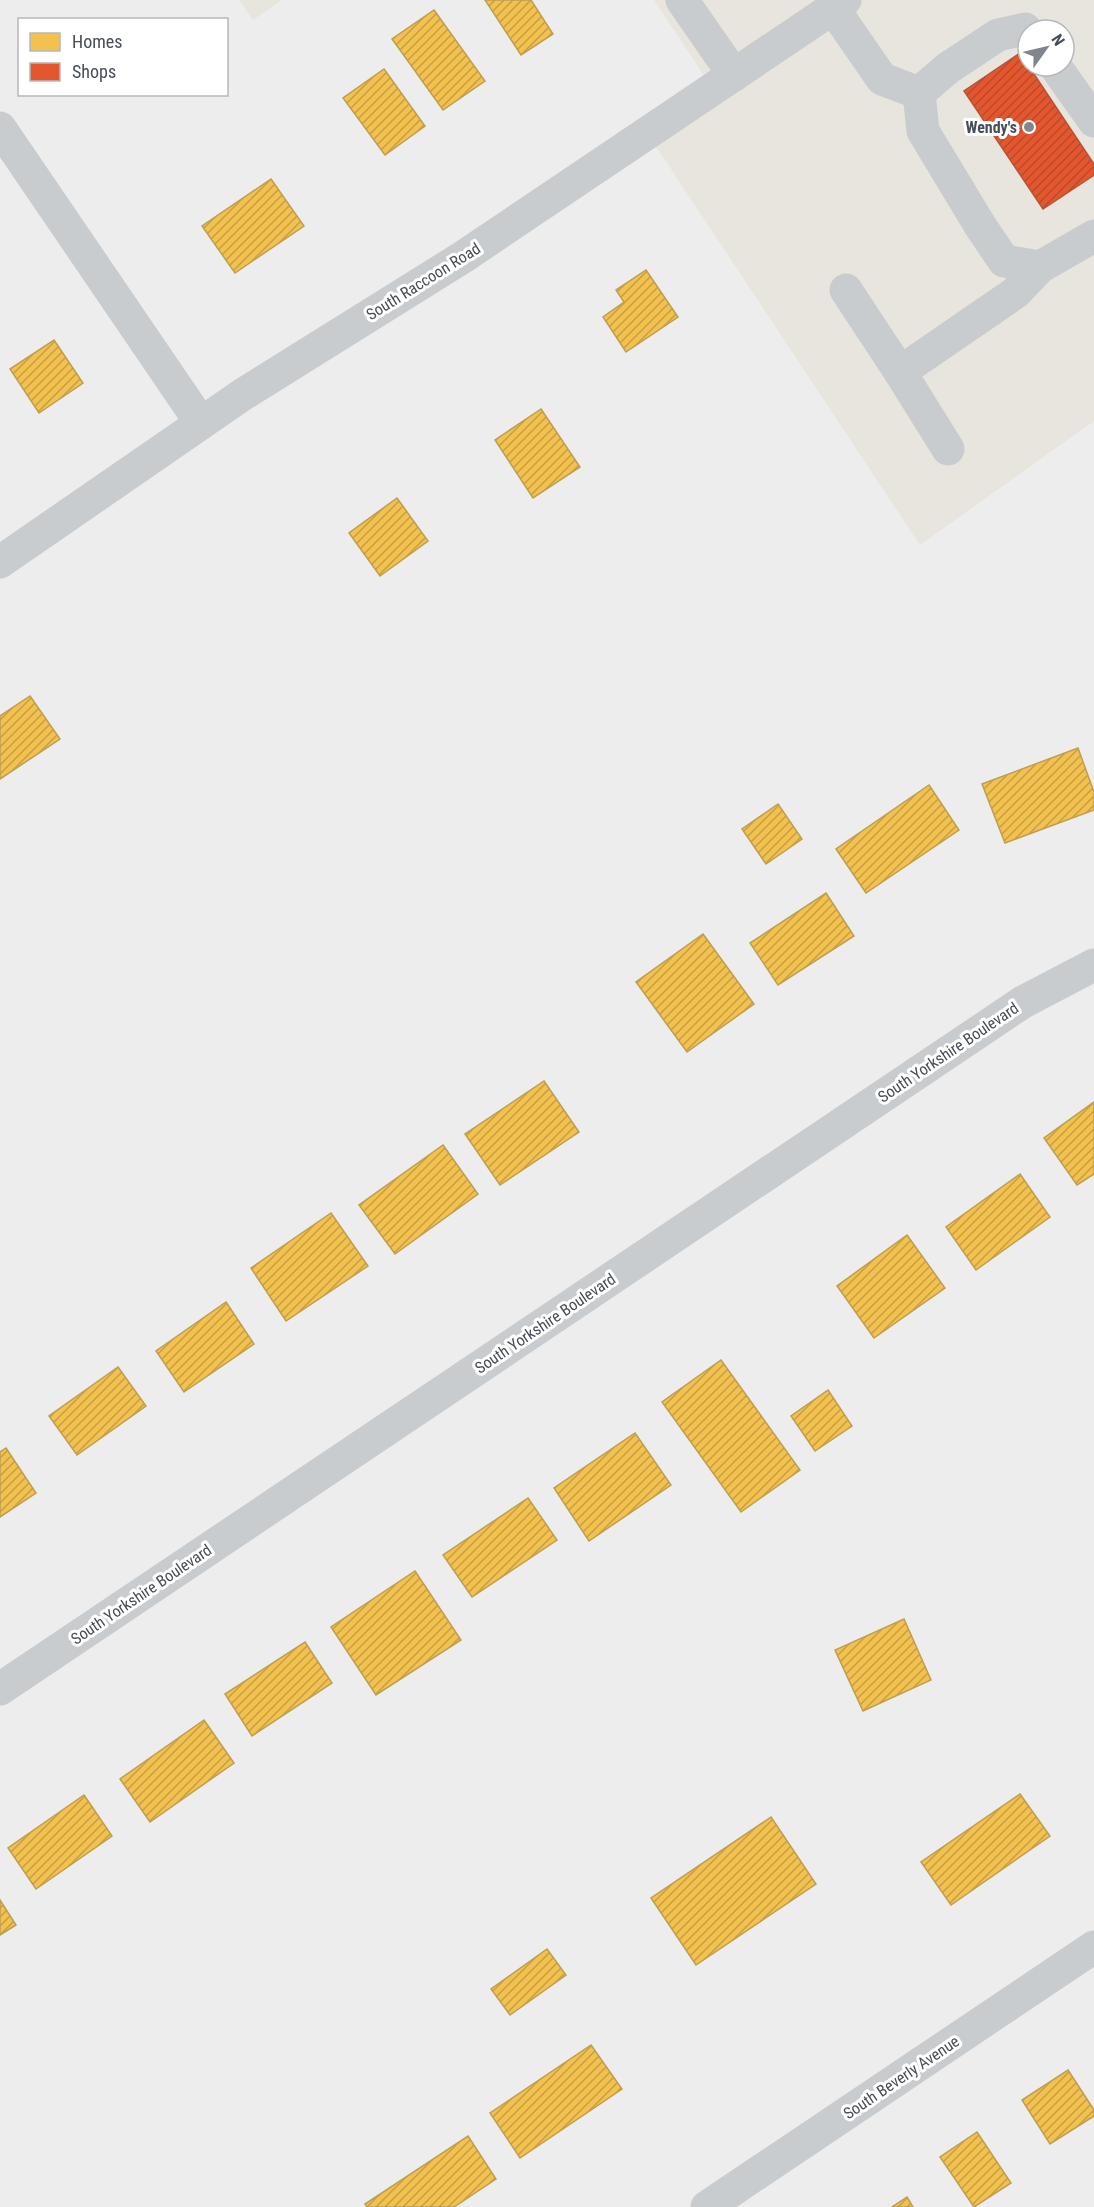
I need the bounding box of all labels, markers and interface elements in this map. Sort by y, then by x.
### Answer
legend [18,18,228,96]
north arrow [1016,18,1076,78]
text: Homes [72,31,122,52]
text: N [1047,31,1069,49]
text: Shops [72,61,116,82]
place label: Wendy's [965,118,1017,137]
marker: Wendy's [1022,120,1036,134]
street label: South Raccoon Road [363,239,484,324]
street label: South Yorkshire Boulevard [874,998,1022,1107]
street label: South Yorkshire Boulevard [471,1269,619,1378]
street label: South Yorkshire Boulevard [67,1540,215,1649]
street label: South Beverly Avenue [840,2032,963,2123]

